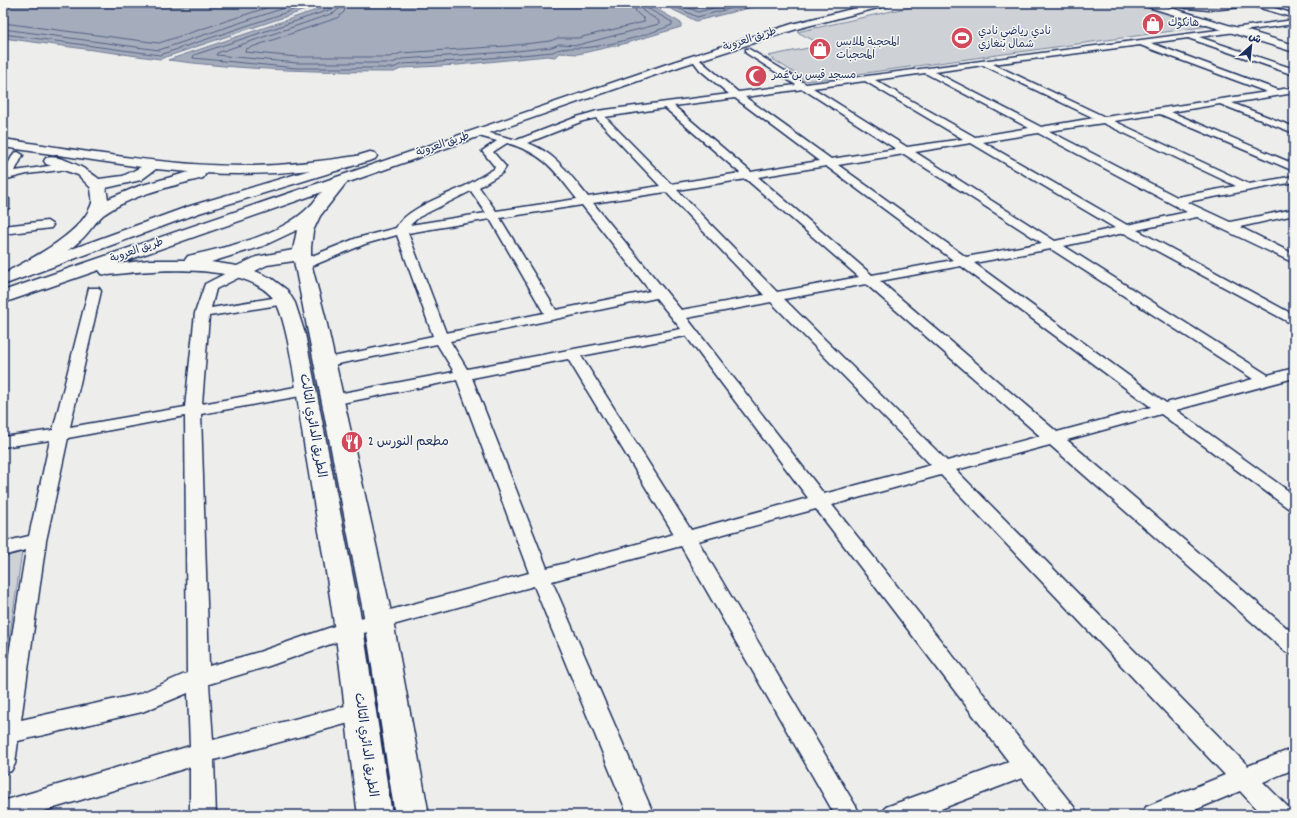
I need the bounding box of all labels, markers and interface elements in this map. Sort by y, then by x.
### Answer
shop icon: هانكوك [1140,11,1166,37]
place label: هانكوك [1168,16,1199,32]
street label: طريق العروبة [721,24,779,56]
place label: نادي رياضي نادي شمال بنغازي [978,24,1051,53]
sports icon: نادي رياضي نادي شمال بنغازي [949,25,975,51]
north arrow [1231,26,1271,66]
text: ش [1246,29,1264,49]
place label: المحجبة لملابس المحجبات [836,35,899,64]
shop icon: المحجبة لملابس المحجبات [807,36,833,62]
mosque icon: مسجد قيس بن عُمر [743,63,769,89]
place label: مسجد قيس بن عُمر [771,68,856,84]
street label: طريق العروبة [414,128,472,162]
street label: طريق العروبة [108,234,166,268]
street label: الطريق الدائري الثالث [294,373,330,479]
restaurant icon: مطعم النورس 2 [339,429,365,455]
place label: مطعم النورس 2 [368,433,449,452]
street label: الطريق الدائري الثالث [348,692,382,798]

